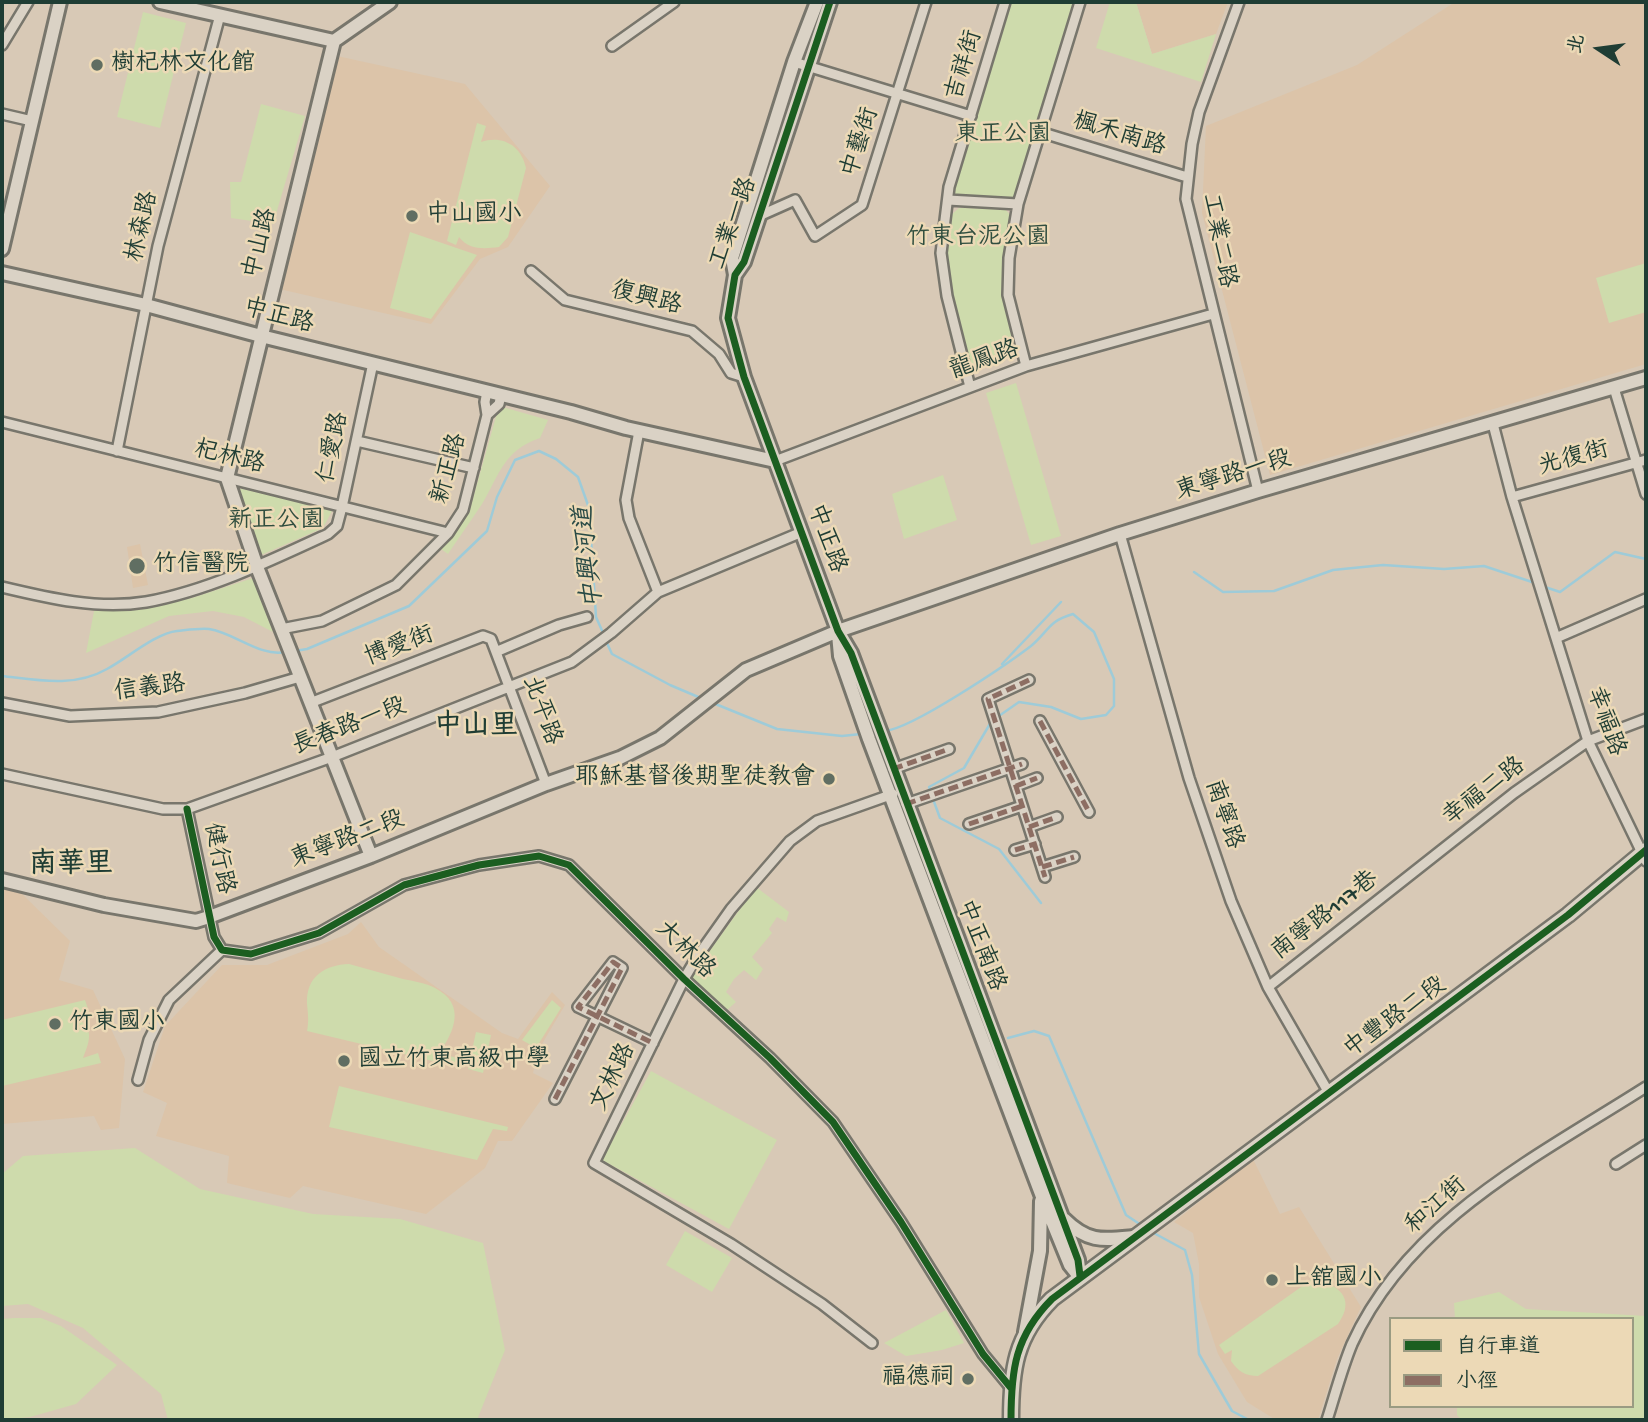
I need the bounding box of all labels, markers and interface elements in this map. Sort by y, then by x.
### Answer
north arrow [1564,14,1634,84]
street label: 吉祥街 [942,27,990,105]
text: 北 [1565,32,1591,56]
place label: 樹杞林文化館 [111,51,255,79]
marker: 樹杞林文化館 [89,57,105,73]
street label: 中藝街 [837,104,887,182]
street label: 楓禾南路 [1069,108,1169,164]
park label: 東正公園 [955,122,1051,150]
street label: 工業一路 [705,174,765,274]
street label: 林森路 [122,189,166,265]
street label: 工業二路 [1194,191,1240,291]
place label: 中山國小 [426,202,522,230]
street label: 中山路 [239,206,285,282]
marker: 中山國小 [404,208,420,224]
park label: 竹東台泥公園 [906,225,1050,253]
street label: 復興路 [608,277,684,323]
street label: 中正路 [239,295,317,341]
street label: 龍鳳路 [946,336,1024,388]
street label: 仁愛路 [313,410,357,486]
street label: 新正路 [427,430,475,508]
street label: 杞林路 [191,436,267,482]
street label: 光復街 [1535,437,1613,483]
street label: 東寧路一段 [1172,446,1296,508]
street label: 中正路 [799,500,851,578]
water label: 中興河道 [570,504,612,610]
park label: 新正公園 [228,508,324,536]
place label: 竹信醫院 [153,552,249,580]
marker: 竹信醫院 [127,556,147,576]
street label: 博愛街 [361,622,439,674]
street label: 信義路 [113,671,187,709]
street label: 北平路 [514,672,566,750]
street label: 幸福路 [1578,683,1630,761]
street label: 長春路一段 [289,693,411,763]
district label: 中山里 [434,712,518,746]
street label: 幸福二路 [1438,753,1532,833]
place label: 耶穌基督後期聖徒教會 [575,765,815,793]
marker: 耶穌基督後期聖徒教會 [821,771,837,787]
street label: 南寧路 [1197,776,1247,854]
street label: 東寧路二段 [287,806,409,876]
street label: 健行路 [195,821,239,897]
district label: 南華里 [29,850,113,884]
street label: 南寧路117巷 [1267,866,1385,968]
street label: 中正南路 [948,896,1010,996]
street label: 大林路 [648,916,720,986]
street label: 中豐路二段 [1339,972,1453,1066]
place label: 竹東國小 [69,1010,165,1038]
marker: 竹東國小 [47,1016,63,1032]
street label: 文林路 [586,1039,644,1117]
place label: 國立竹東高級中學 [358,1047,550,1075]
marker: 國立竹東高級中學 [336,1053,352,1069]
street label: 和江街 [1401,1172,1473,1242]
place label: 上舘國小 [1286,1266,1382,1294]
marker: 上舘國小 [1264,1272,1280,1288]
legend [1389,1317,1634,1408]
text: 自行車道 [1456,1336,1540,1361]
place label: 福德祠 [882,1365,954,1393]
marker: 福德祠 [960,1371,976,1387]
text: 小徑 [1456,1371,1498,1396]

